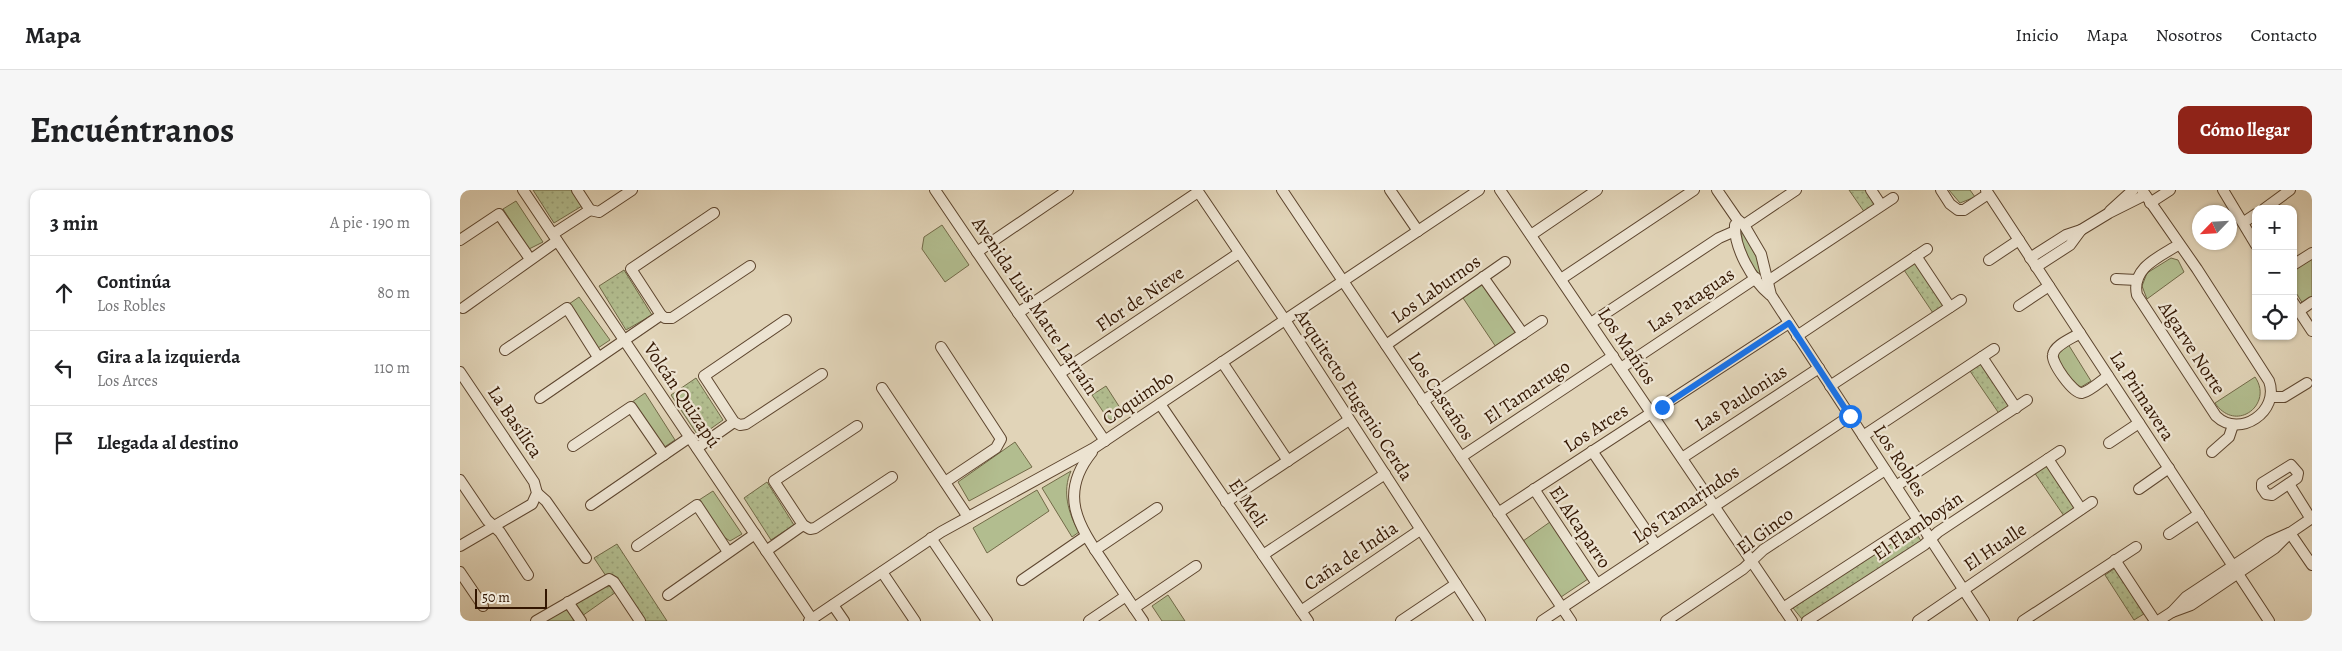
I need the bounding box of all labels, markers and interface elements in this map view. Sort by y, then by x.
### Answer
text: Mapa [25,19,81,51]
text: Inicio [2015,23,2058,47]
text: Mapa [2086,23,2128,47]
text: Nosotros [2156,23,2222,47]
text: Contacto [2250,23,2317,47]
text: Encuéntranos [30,106,234,154]
button: Cómo llegar [2178,106,2312,154]
north arrow [2192,205,2237,250]
map controls [2252,205,2297,340]
button: + [2252,205,2297,250]
text: 3 min [50,209,98,237]
street label: Avenida Luis Matte Larraín [965,211,1104,400]
text: A pie · 190 m [330,212,410,234]
street label: Los Laburnos [1386,249,1486,329]
button: − [2252,250,2297,295]
street label: Flor de Nieve [1091,260,1189,338]
street label: Las Pataguas [1642,261,1740,339]
text: Continúa [97,269,171,295]
icon: ahead [50,279,78,307]
text: 80 m [377,282,410,304]
text: Los Robles [97,295,166,317]
button: locate [2252,295,2297,340]
street label: Algarve Norte [2152,296,2232,400]
street label: Los Mañíos [1592,302,1662,390]
street label: Arquitecto Eugenio Cerda [1288,303,1419,486]
street label: Volcán Quizapú [637,336,727,453]
text: Gira a la izquierda [97,344,240,370]
street label: La Primavera [2103,346,2181,446]
street label: Los Castaños [1402,347,1480,445]
icon: left [50,354,78,382]
street label: El Tamarugo [1479,354,1575,430]
text: 110 m [374,357,410,379]
street label: Las Paulonias [1690,358,1792,438]
street label: Coquimbo [1097,364,1179,432]
text: Los Arces [97,370,158,392]
street label: La Basílica [481,381,549,463]
route end [1651,396,1674,419]
street label: Los Arces [1559,397,1633,459]
route start [1839,405,1862,428]
street label: Los Robles [1867,420,1933,502]
icon: arrive [50,429,78,457]
text: Llegada al destino [97,430,239,456]
street label: Los Tamarindos [1627,459,1745,549]
street label: El Meli [1222,473,1274,533]
street label: El Alcaparro [1543,481,1617,573]
street label: El Flamboyán [1868,485,1968,567]
street label: El Ginco [1731,501,1799,561]
street label: Caña de India [1299,515,1403,597]
street label: El Hualle [1958,516,2032,578]
scale bar [475,586,548,609]
text: 50 m [482,588,510,607]

